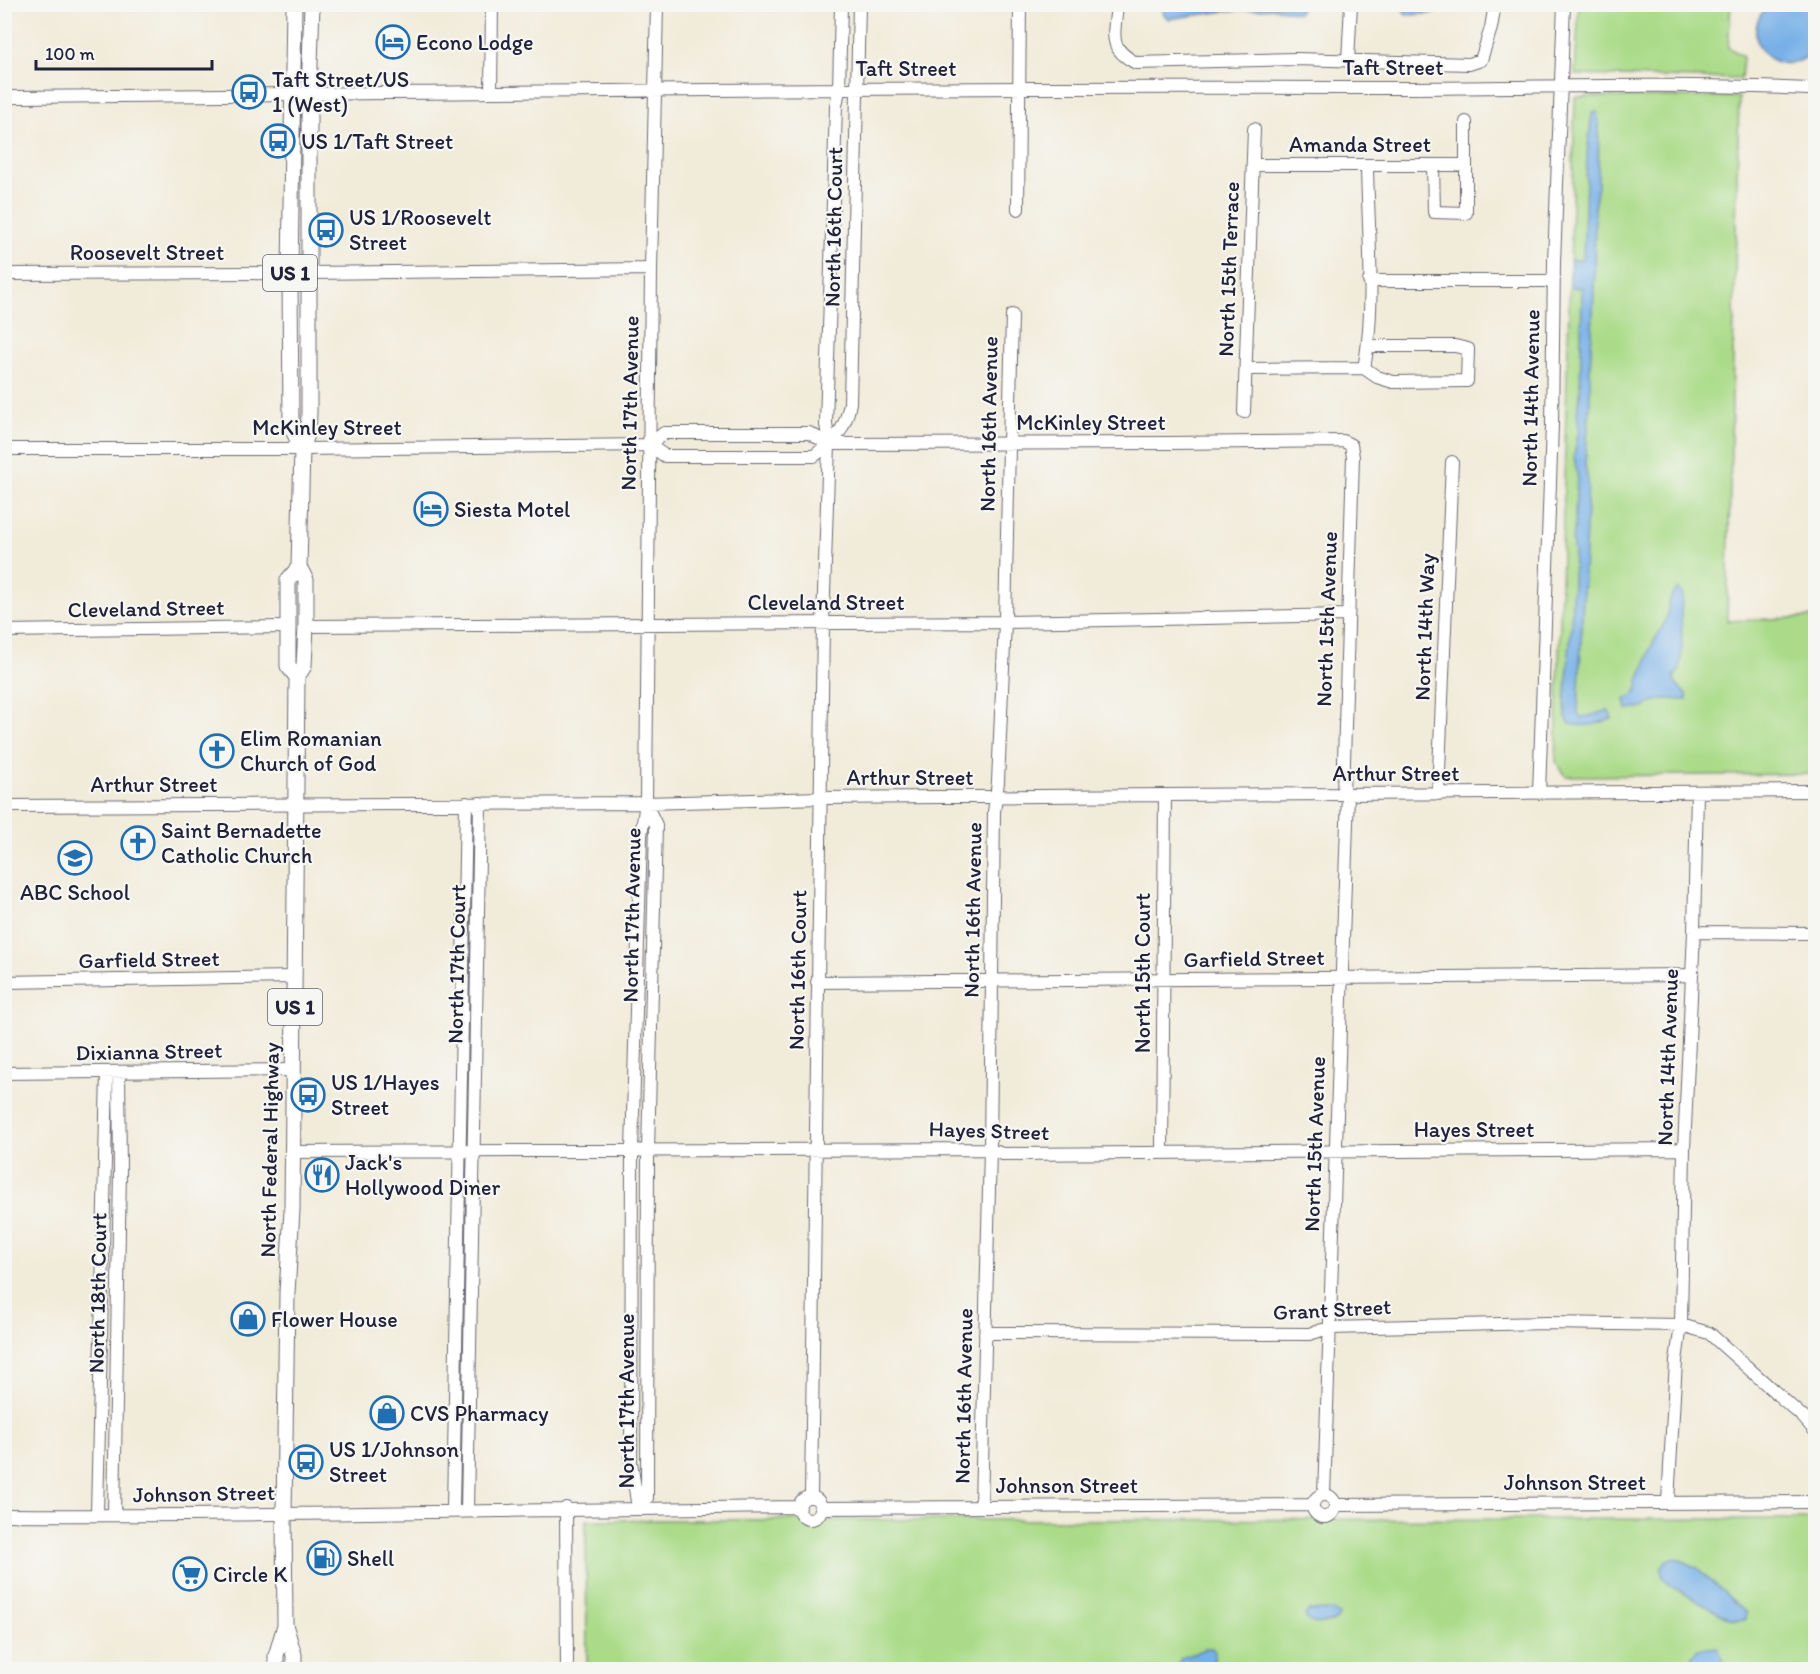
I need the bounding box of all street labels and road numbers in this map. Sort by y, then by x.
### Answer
street label: Taft Street [1342,54,1444,81]
street label: Taft Street [855,55,957,82]
street label: Amanda Street [1289,131,1431,158]
street label: North 16th Court [819,147,848,307]
street label: North 15th Terrace [1212,181,1245,357]
street label: Roosevelt Street [70,239,224,266]
road number: US 1 [263,255,317,291]
street label: North 14th Avenue [1515,309,1546,487]
street label: North 17th Avenue [614,315,645,491]
street label: North 16th Avenue [973,336,1004,512]
street label: McKinley Street [1016,409,1166,436]
street label: McKinley Street [252,414,402,441]
street label: North 15th Avenue [1310,531,1343,707]
street label: North 14th Way [1408,552,1441,701]
street label: Cleveland Street [748,589,904,616]
street label: Cleveland Street [67,594,225,623]
street label: Arthur Street [1332,760,1460,787]
street label: Arthur Street [846,764,974,791]
street label: Arthur Street [90,771,218,798]
street label: North 16th Avenue [957,822,988,998]
street label: North 17th Avenue [616,827,647,1003]
street label: North 17th Court [442,884,471,1044]
street label: North 16th Court [783,890,812,1050]
street label: North 15th Court [1129,893,1156,1053]
street label: Garfield Street [1183,944,1325,973]
street label: Garfield Street [78,945,220,974]
street label: North 14th Avenue [1651,968,1684,1146]
road number: US 1 [268,989,322,1025]
street label: Dixianna Street [75,1037,223,1066]
street label: North Federal Highway [254,1041,285,1258]
street label: North 15th Avenue [1298,1056,1331,1232]
street label: Hayes Street [928,1115,1050,1146]
street label: Hayes Street [1414,1116,1534,1143]
street label: North 18th Court [83,1212,112,1374]
street label: Grant Street [1272,1293,1392,1326]
street label: North 16th Avenue [948,1308,979,1484]
street label: North 17th Avenue [613,1313,640,1489]
street label: Johnson Street [1504,1469,1646,1496]
street label: Johnson Street [996,1472,1138,1499]
street label: Johnson Street [133,1479,275,1508]

